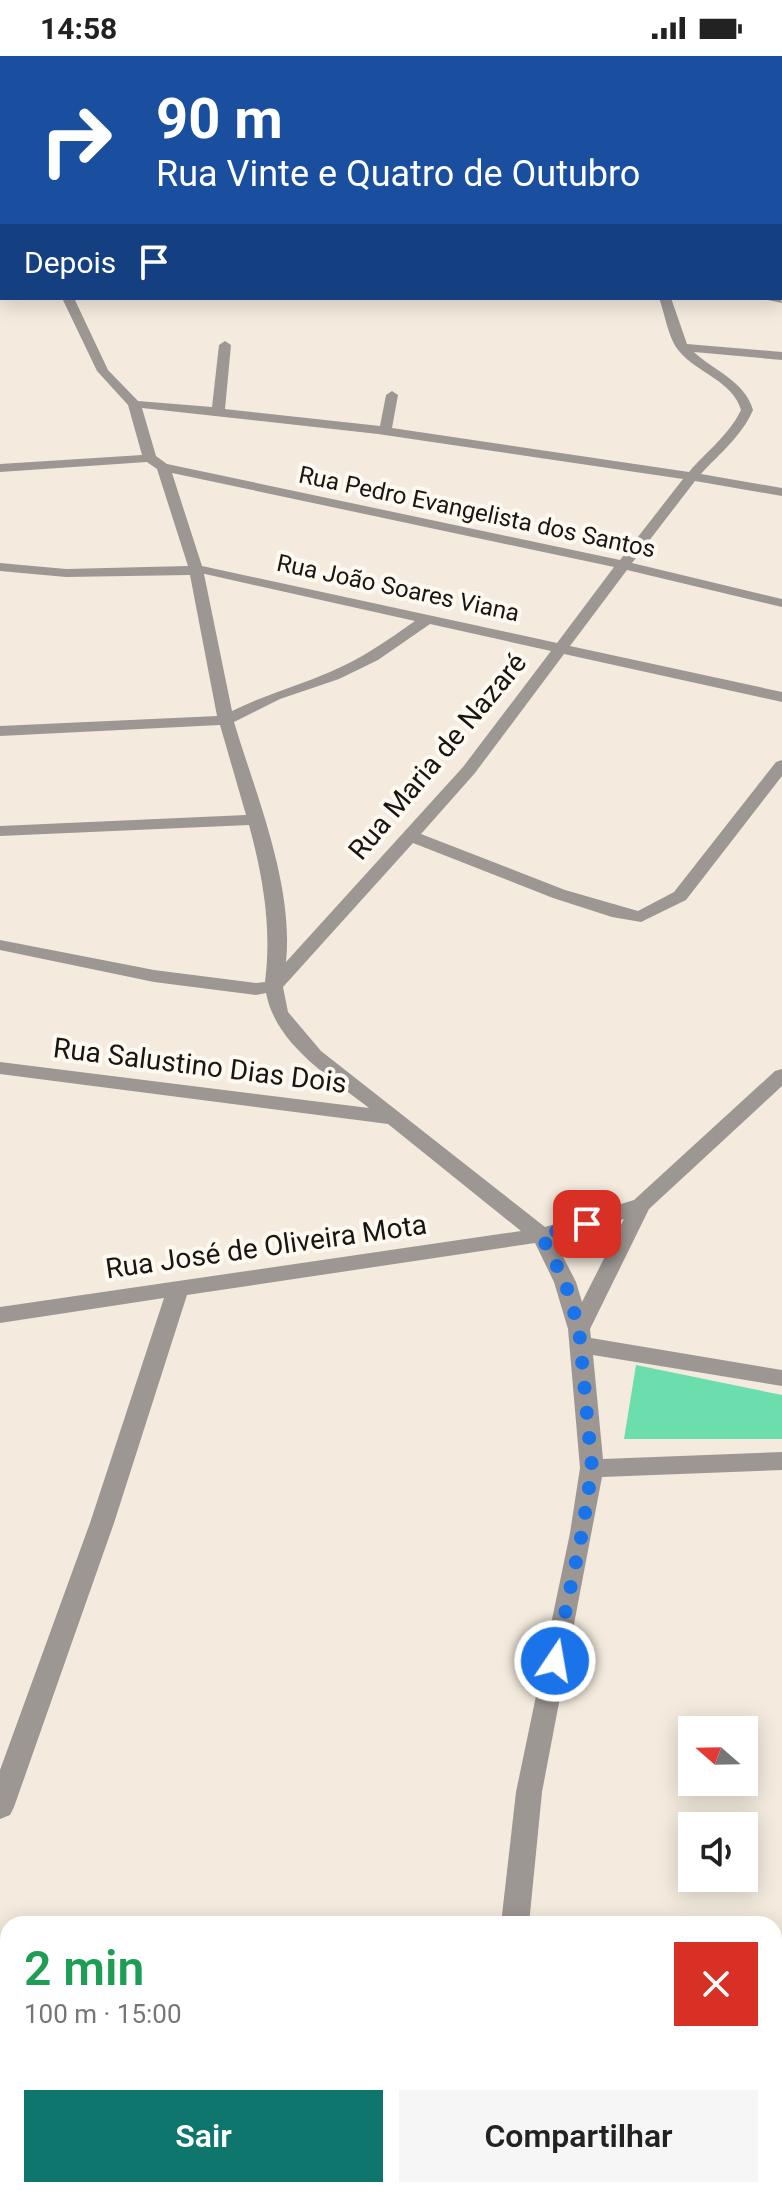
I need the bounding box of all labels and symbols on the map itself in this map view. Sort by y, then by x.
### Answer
street label: Rua Pedro Evangelista dos Santos [296,460,658,564]
street label: Rua João Soares Viana [274,549,522,627]
street label: Rua Maria de Nazaré [342,647,533,866]
street label: Rua Salustino Dias Dois [51,1031,348,1100]
pin [553,1190,621,1258]
street label: Rua José de Oliveira Mota [103,1208,429,1285]
position arrow [513,1619,597,1703]
north arrow [678,1716,758,1796]

